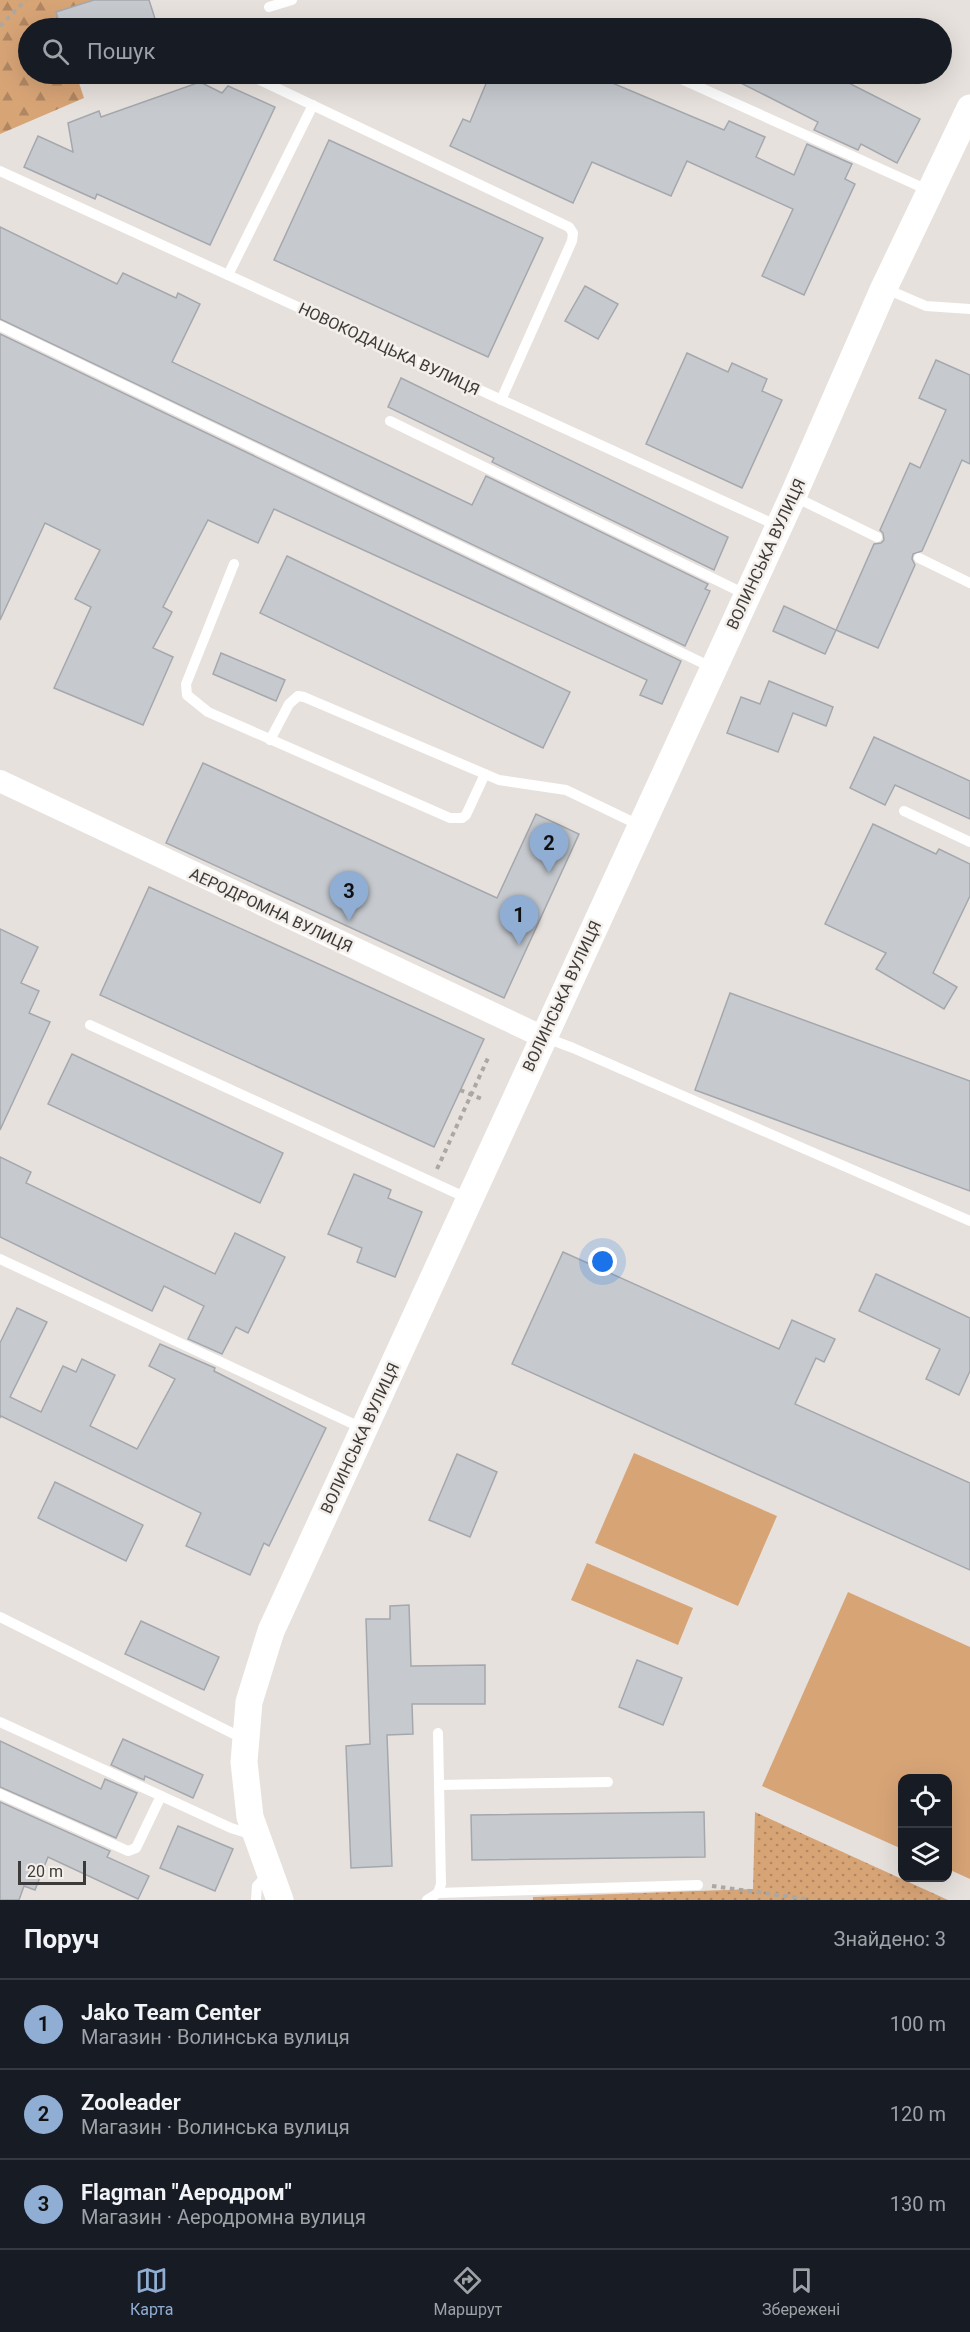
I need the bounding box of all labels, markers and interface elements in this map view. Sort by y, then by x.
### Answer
search box [18,18,952,84]
icon: search [39,35,72,68]
text: Пошук [87,39,155,64]
street label: НОВОКОДАЦЬКА ВУЛИЦЯ [296,299,482,399]
street label: ВОЛИНСЬКА ВУЛИЦЯ [723,476,809,632]
pin: 2 [530,824,568,873]
street label: АЕРОДРОМНА ВУЛИЦЯ [187,864,355,956]
pin: 3 [330,872,368,921]
pin: 1 [500,896,538,945]
street label: ВОЛИНСЬКА ВУЛИЦЯ [519,918,605,1074]
your location [588,1247,617,1276]
street label: ВОЛИНСЬКА ВУЛИЦЯ [317,1360,403,1516]
map controls [898,1774,952,1882]
button: locate [898,1774,952,1828]
button: layers [898,1828,952,1882]
scale bar [18,1858,86,1886]
text: 20 m [27,1862,63,1881]
text: Поруч [24,1924,99,1954]
text: Знайдено: 3 [834,1927,946,1951]
text: Jako Team Center [81,2000,261,2025]
text: 1 [38,2012,49,2036]
text: 100 m [890,2012,946,2036]
text: Магазин · Волинська вулиця [81,2025,350,2049]
text: Zooleader [81,2090,181,2115]
text: 2 [38,2102,49,2126]
text: 120 m [890,2102,946,2126]
text: Магазин · Волинська вулиця [81,2115,350,2139]
text: Flagman "Аеродром" [81,2180,292,2205]
text: 3 [38,2192,49,2216]
text: 130 m [890,2192,946,2216]
text: Магазин · Аеродромна вулиця [81,2205,366,2229]
tab: Карта [130,2264,174,2319]
tab: Маршрут [433,2264,502,2319]
tab: Збережені [762,2264,840,2319]

